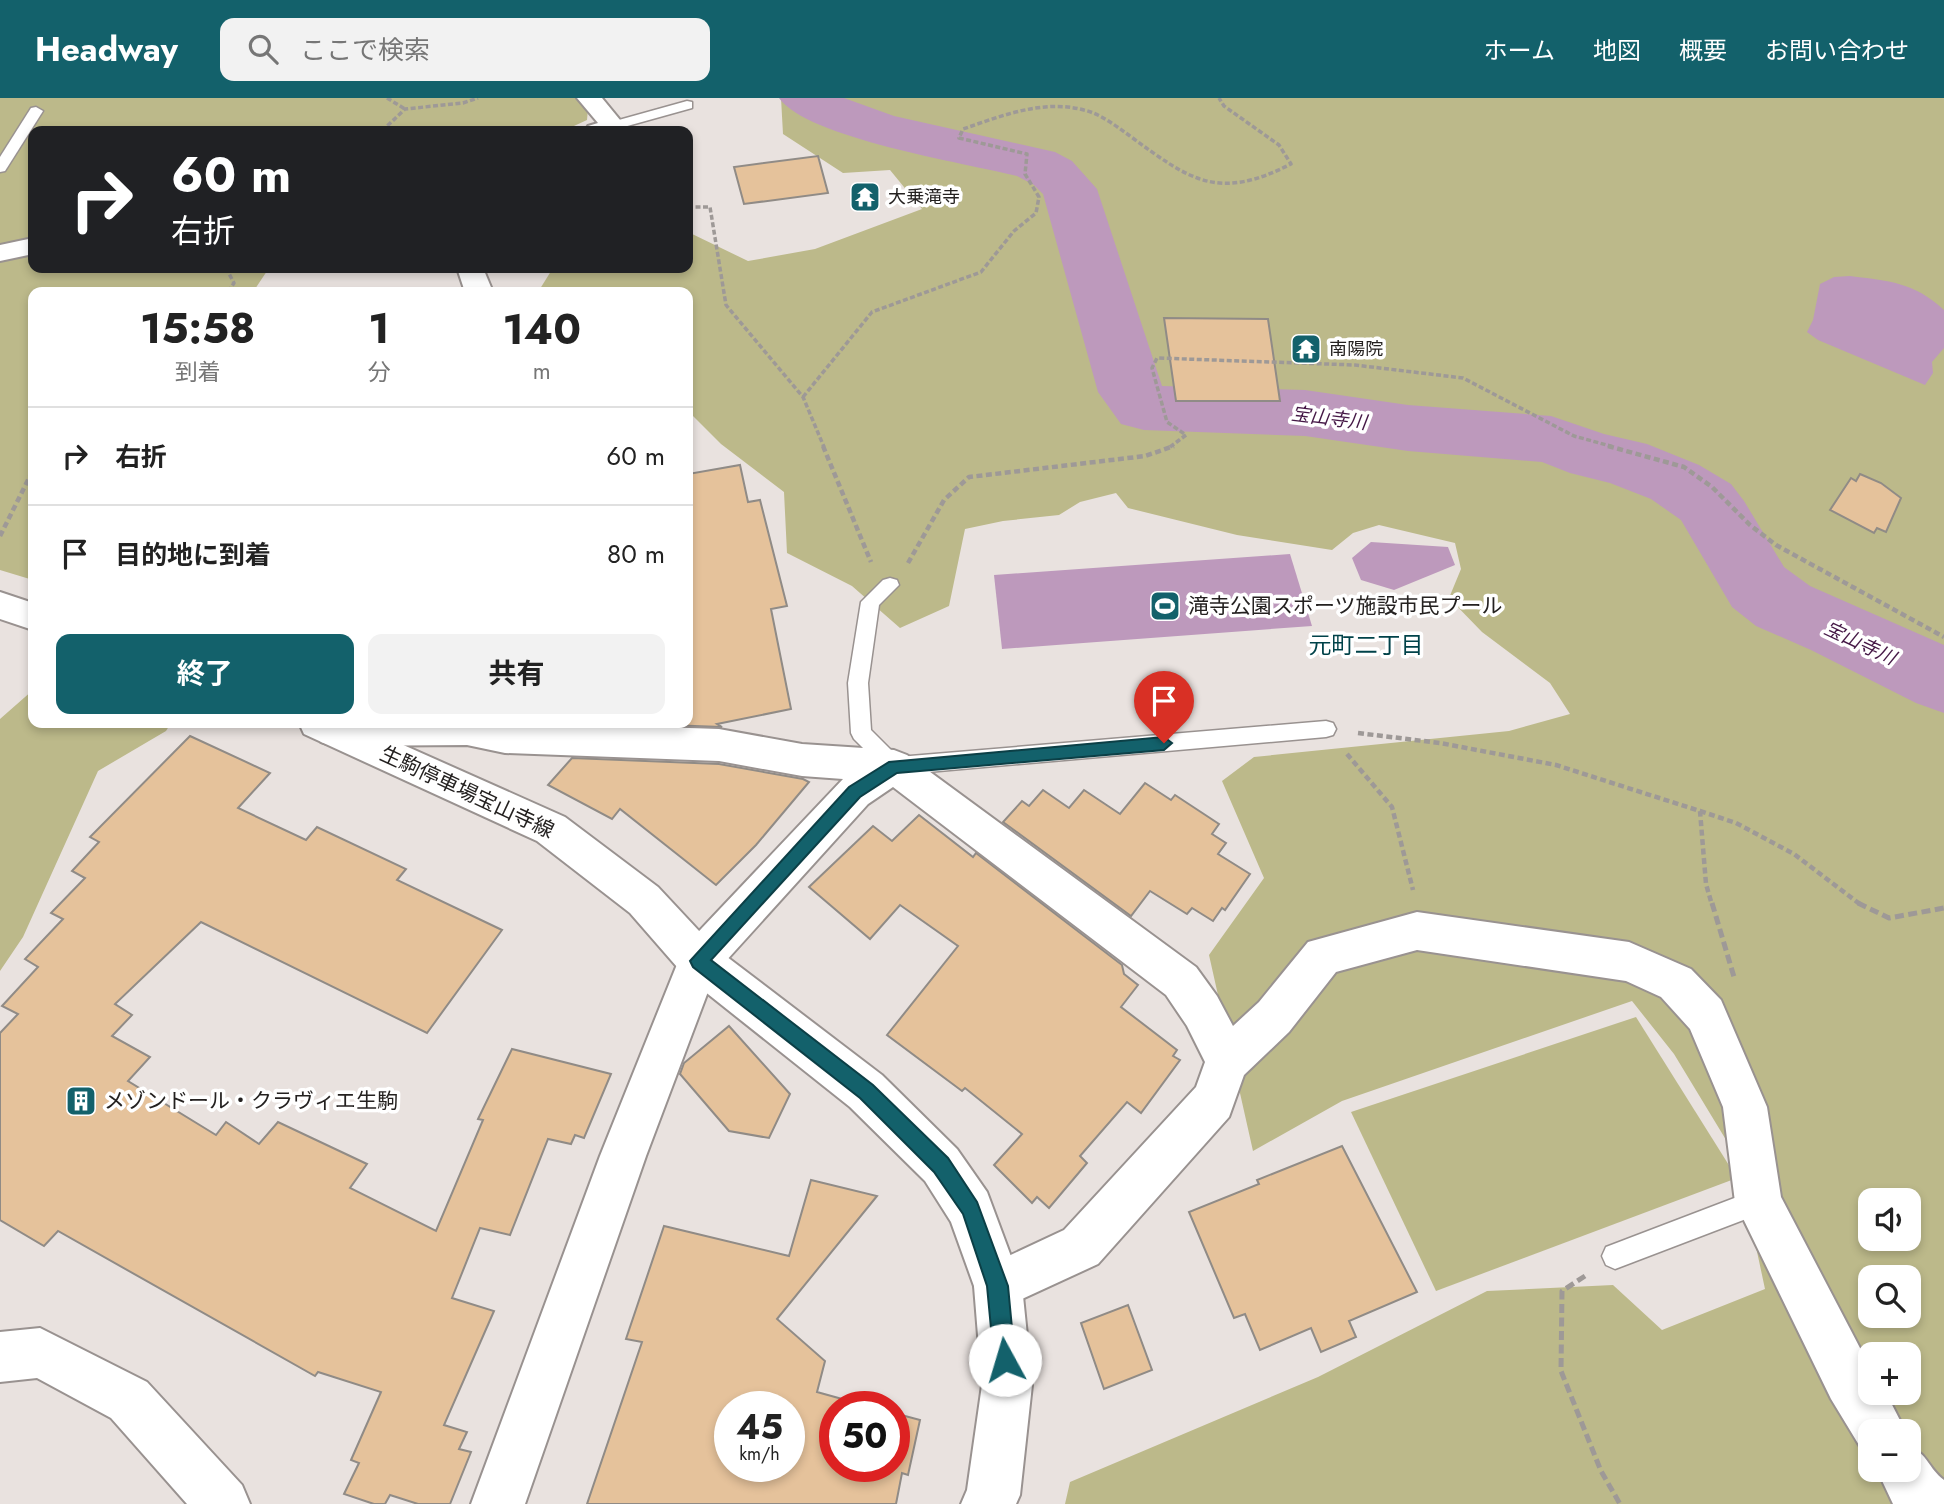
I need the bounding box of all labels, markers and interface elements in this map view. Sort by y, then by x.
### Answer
search box [220,18,710,81]
text: Headway [35,26,178,73]
icon: search [244,30,282,68]
text: ここで検索 [300,31,430,69]
text: ホーム [1484,33,1555,68]
text: 地図 [1593,33,1641,68]
text: 概要 [1679,33,1727,68]
text: お問い合わせ [1765,33,1909,68]
text: 60 m [171,140,291,210]
icon: right [56,154,147,245]
temple icon: 大乗滝寺 [848,180,882,214]
place label: 大乗滝寺 [888,184,960,210]
text: 右折 [171,208,235,254]
text: 15:58 [140,298,255,359]
text: 1 [368,298,390,359]
text: 140 [502,299,581,360]
temple icon: 南陽院 [1289,332,1323,366]
place label: 南陽院 [1329,336,1383,362]
text: m [533,354,551,388]
text: 到着 [175,355,221,389]
text: 分 [367,355,390,389]
water label: 宝山寺川 [1290,400,1370,436]
icon: right [56,437,94,475]
text: 60 m [606,437,665,475]
text: 右折 [115,438,167,476]
icon: arrive [56,535,94,573]
text: 80 m [607,535,665,573]
text: 目的地に到着 [115,536,271,574]
sports icon: 滝寺公園スポーツ施設市民プール [1148,589,1182,623]
place label: 滝寺公園スポーツ施設市民プール [1188,591,1503,621]
water label: 宝山寺川 [1820,615,1902,672]
district label: 元町二丁目 [1309,628,1424,662]
button: 終了 [56,634,354,714]
button: 共有 [368,634,665,714]
pin [1134,671,1194,743]
icon: arrive [1145,682,1183,720]
street label: 生駒停車場宝山寺線 [375,738,559,846]
building icon: メゾンドール・クラヴィエ生駒 [64,1084,98,1118]
place label: メゾンドール・クラヴィエ生駒 [104,1086,398,1116]
map controls [1858,1188,1921,1482]
button: sound [1858,1188,1921,1251]
button: search [1858,1265,1921,1328]
position arrow [968,1323,1042,1397]
button: + [1858,1342,1921,1405]
speed limit sign: 50 [819,1391,910,1482]
text: 45 [736,1402,783,1452]
button: − [1858,1419,1921,1482]
text: km/h [739,1441,780,1467]

